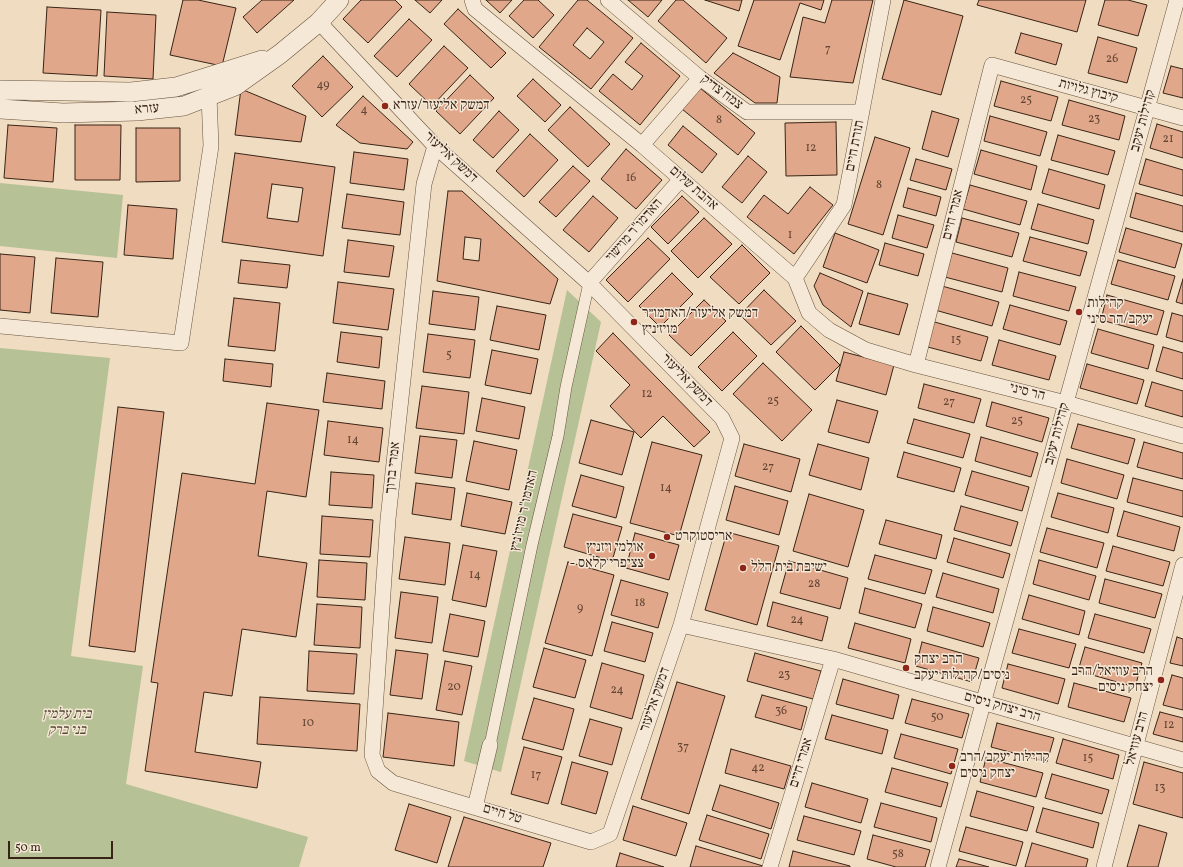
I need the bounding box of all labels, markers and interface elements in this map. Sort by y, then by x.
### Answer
house number: 7 [825,43,831,57]
house number: 26 [1106,53,1118,67]
street label: צמח צדיק [697,72,745,114]
street label: קיבוץ גלויות [1056,76,1120,108]
house number: 49 [316,79,330,93]
street label: קהילות יעקב [1128,88,1160,154]
house number: 25 [1020,94,1032,108]
place label: דמשק אליעזר/עזרא [393,98,490,114]
street label: עזרא [134,101,160,119]
marker: דמשק אליעזר/עזרא [380,101,390,111]
house number: 4 [360,104,368,118]
house number: 23 [1088,113,1100,127]
house number: 8 [716,114,722,128]
street label: תורת חיים [843,119,869,173]
street label: דמשק אליעזר [420,129,480,187]
house number: 21 [1162,133,1174,147]
house number: 12 [805,142,817,156]
street label: אהבת שלום [665,163,721,215]
house number: 16 [626,172,636,186]
house number: 8 [876,179,882,193]
street label: אמרי חיים [940,188,968,242]
street label: האדמו"ר מוישוי [603,196,667,266]
house number: 1 [788,229,792,243]
place label: קהילות יעקב/הר סיני [1087,296,1153,328]
place label: דמשק אליעזר/האדמו״ר מויז׳ניץ [642,306,758,338]
marker: קהילות יעקב/הר סיני [1074,307,1084,317]
marker: דמשק אליעזר/האדמו״ר מויז׳ניץ [629,317,639,327]
house number: 15 [951,334,961,348]
house number: 5 [446,349,452,363]
street label: דמשק אליעזר [657,351,715,411]
street label: הר סיני [1007,380,1047,406]
house number: 12 [641,388,653,402]
house number: 25 [767,395,779,409]
house number: 27 [943,396,955,410]
street label: קהילות יעקב [1042,401,1074,467]
house number: 25 [1011,415,1023,429]
house number: 14 [347,434,359,448]
street label: אמרי ברוך [383,441,405,495]
house number: 27 [762,461,774,475]
street label: האדמו"ר מויז'ניץ [508,469,542,553]
house number: 14 [660,482,672,496]
place label: אריסטוקרט [675,529,732,545]
marker: אריסטוקרט [662,532,672,542]
place label: אולמי ויזניץ - צציפרי קלאס [569,540,644,572]
marker: אולמי ויזניץ - צציפרי קלאס [647,551,657,561]
place label: ישיבת בית הלל [751,560,827,576]
marker: ישיבת בית הלל [738,563,748,573]
house number: 14 [469,569,481,583]
house number: 28 [808,578,820,592]
house number: 18 [635,597,645,611]
house number: 9 [577,602,583,616]
house number: 24 [790,614,804,628]
place label: הרב יצחק ניסים/קהילות יעקב [914,652,1010,684]
marker: הרב יצחק ניסים/קהילות יעקב [901,663,911,673]
place label: הרב עוזיאל/הרב יצחק ניסים [1071,664,1153,696]
street label: דמשק אליעזר [637,666,675,734]
house number: 23 [778,669,790,683]
marker: הרב עוזיאל/הרב יצחק ניסים [1156,675,1166,685]
house number: 20 [447,681,461,695]
house number: 24 [610,684,624,698]
street label: הרב יצחק ניסים [962,689,1042,727]
house number: 36 [775,705,787,719]
park label: בית עלמין בני ברק [43,707,91,740]
street label: הרב עוזיאל [1123,710,1153,768]
house number: 50 [931,711,943,725]
house number: 10 [302,717,314,731]
house number: 12 [1163,719,1175,733]
street label: אמרי חיים [786,736,818,790]
house number: 37 [677,741,689,755]
place label: קהילות יעקב/הרב יצחק ניסים [960,750,1050,782]
house number: 15 [1083,752,1093,766]
marker: קהילות יעקב/הרב יצחק ניסים [947,761,957,771]
house number: 42 [751,762,765,776]
house number: 17 [531,769,541,783]
house number: 13 [1155,782,1165,796]
street label: טל חיים [480,801,524,829]
scale bar [10,833,115,859]
text: 50 m [15,840,41,856]
house number: 58 [892,848,904,862]

